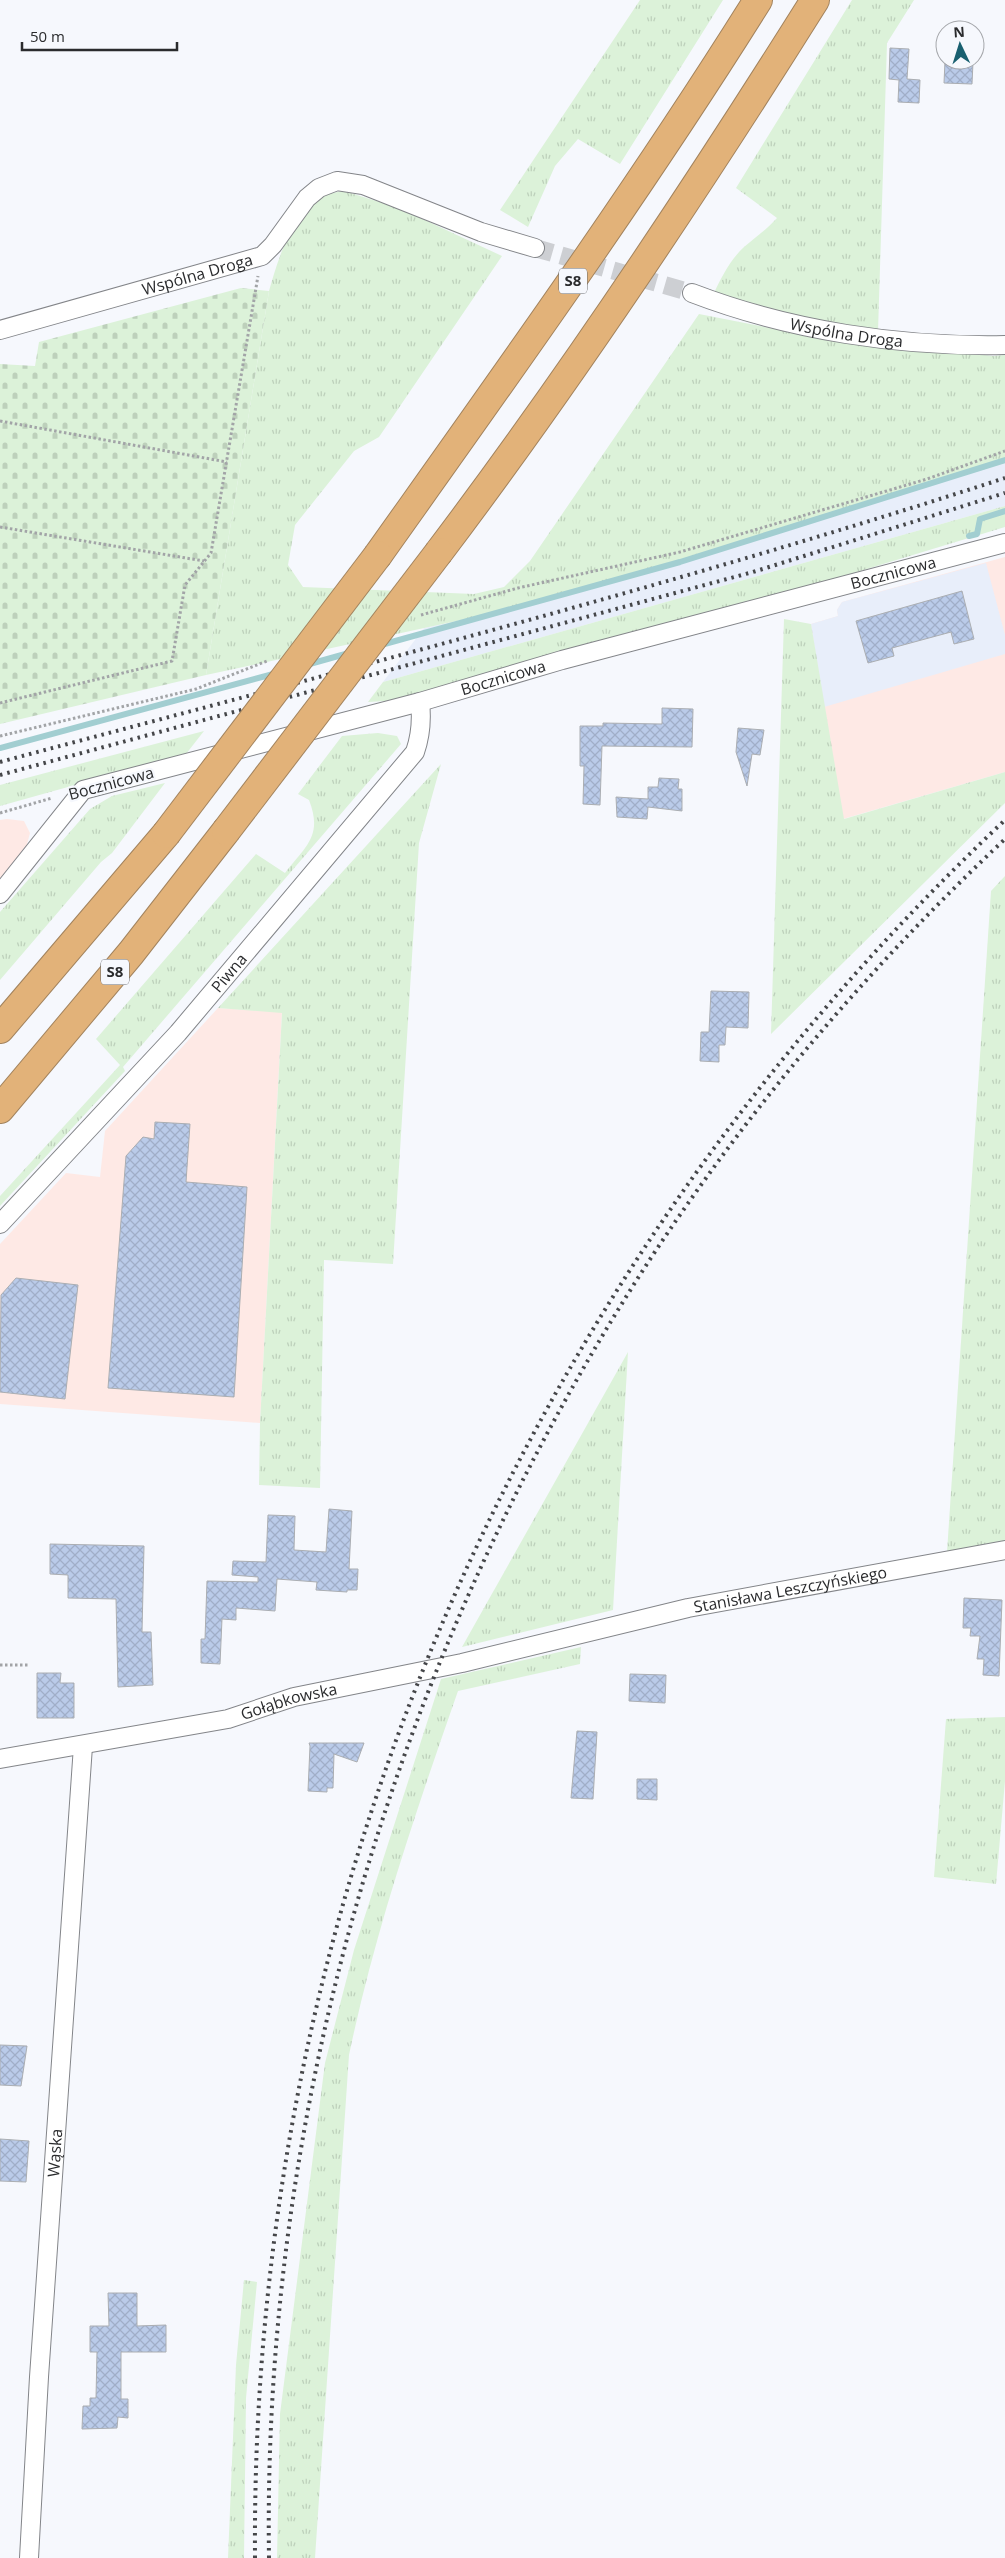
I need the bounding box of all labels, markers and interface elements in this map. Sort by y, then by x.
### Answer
scale bar [22,20,178,52]
north arrow [935,20,985,70]
text: N [953,22,965,41]
text: 50 m [30,26,65,46]
street label: Wspólna Droga [139,248,255,300]
road number: S8 [559,268,587,294]
street label: Wspólna Droga [788,312,904,352]
street label: Bocznicowa [848,551,938,594]
street label: Bocznicowa [458,654,548,700]
street label: Bocznicowa [66,761,156,805]
street label: Piwna [206,948,252,997]
road number: S8 [101,960,129,984]
street label: Stanisława Leszczyńskiego [692,1561,889,1618]
street label: Gołąbkowska [238,1678,339,1725]
street label: Wąska [42,2128,67,2178]

